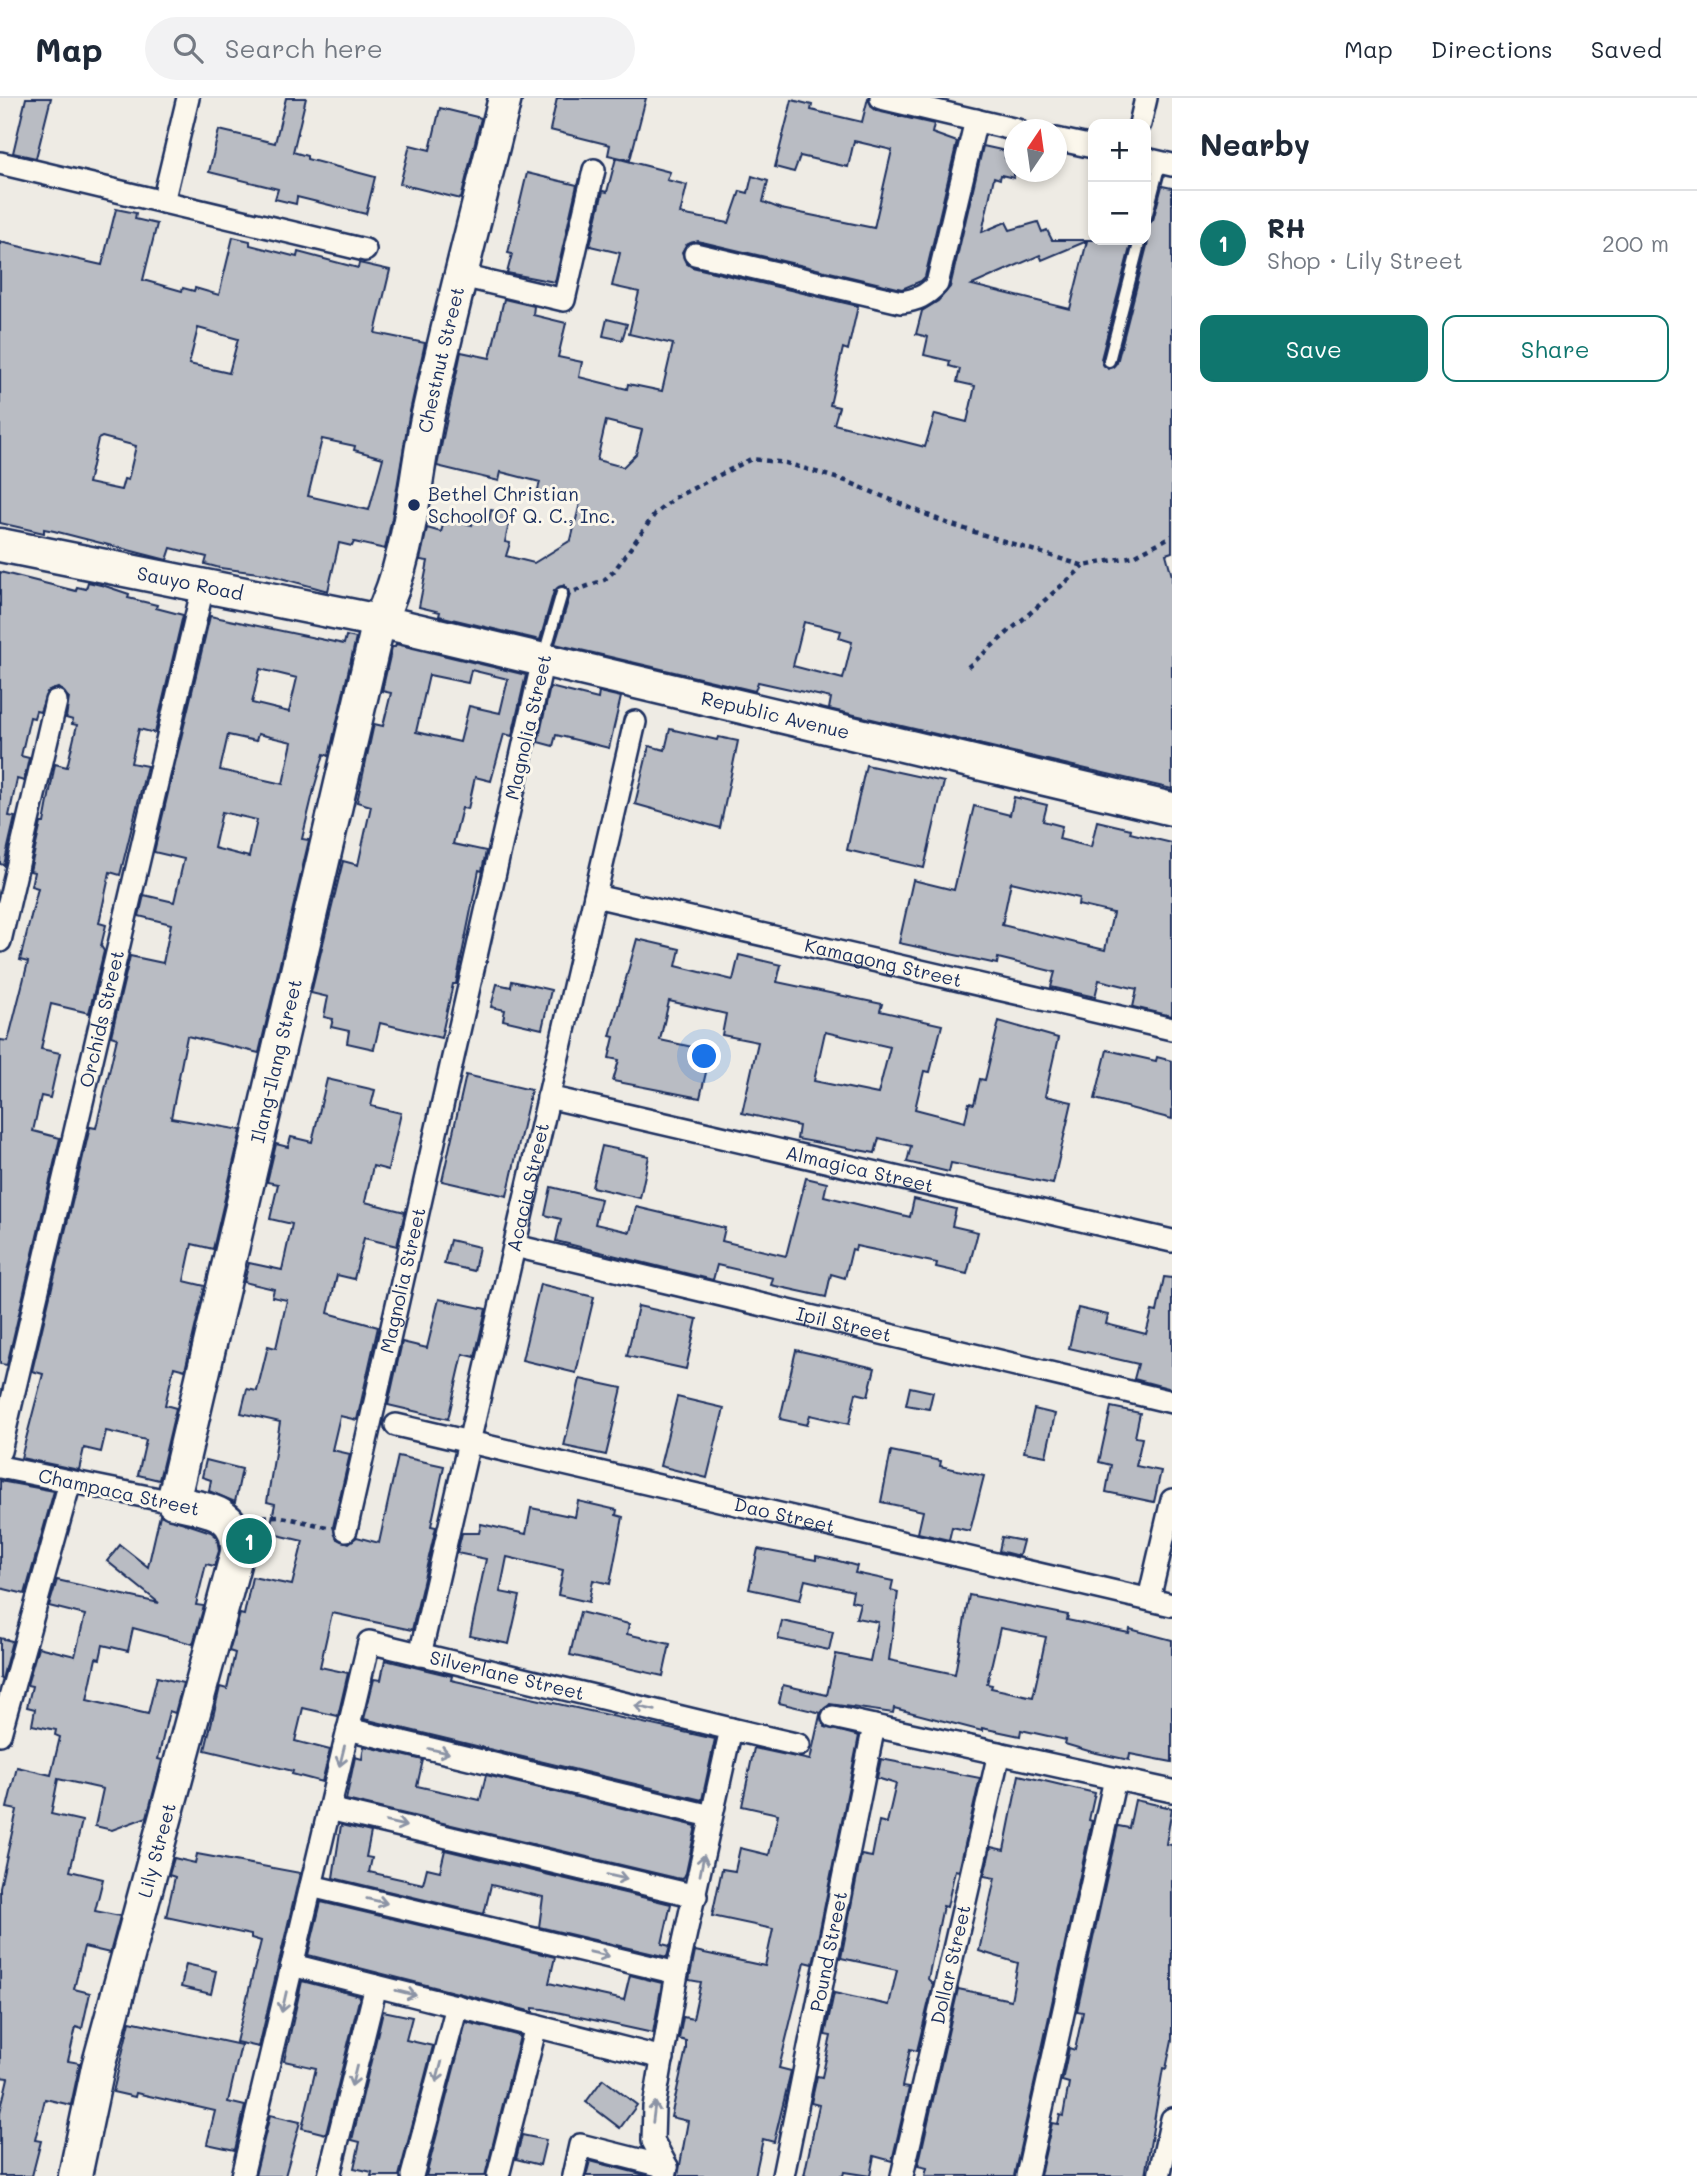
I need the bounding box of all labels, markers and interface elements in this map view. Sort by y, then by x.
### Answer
search box [145,17,635,80]
text: Map [35,27,103,70]
icon: search [169,29,207,67]
text: Search here [225,31,383,65]
text: Map [1344,33,1393,64]
text: Directions [1431,33,1553,64]
text: Saved [1591,33,1662,64]
north arrow [1004,119,1067,182]
map controls [1088,119,1151,245]
button: + [1088,119,1151,182]
text: Nearby [1200,124,1310,164]
button: − [1088,182,1151,245]
text: RH [1267,211,1306,245]
text: 1 [1218,228,1228,258]
text: 200 m [1602,228,1669,258]
text: Shop · Lily Street [1267,245,1463,275]
street label: Chestnut Street [412,284,469,435]
button: Save [1200,315,1428,382]
button: Share [1442,315,1669,382]
place label: Bethel Christian School Of Q. C., Inc. [428,481,616,528]
marker: Bethel Christian School Of Q. C., Inc. [406,497,422,513]
street label: Sauyo Road [135,560,246,605]
street label: Magnolia Street [499,652,556,802]
street label: Republic Avenue [699,685,852,744]
street label: Kamagong Street [802,932,965,992]
street label: Orchids Street [73,948,129,1090]
street label: Ilang-Ilang Street [244,976,307,1145]
your location [687,1039,721,1073]
street label: Acacia Street [500,1120,554,1254]
street label: Almagica Street [783,1139,937,1198]
street label: Magnolia Street [373,1205,431,1356]
street label: Ipil Street [794,1300,894,1347]
street label: Champaca Street [36,1462,202,1521]
street label: Dao Street [732,1491,838,1538]
pin: 1 [226,1515,272,1567]
street label: Silverlane Street [427,1644,587,1705]
one-way arrow [634,1701,657,1715]
one-way arrow [335,1744,348,1767]
one-way arrow [427,1745,449,1758]
street label: Lily Street [131,1800,181,1900]
one-way arrow [384,1818,407,1832]
one-way arrow [695,1854,709,1877]
one-way arrow [605,1871,628,1884]
street label: Pound Street [804,1889,852,2014]
one-way arrow [366,1896,388,1909]
street label: Dollar Street [924,1902,976,2027]
one-way arrow [587,1948,610,1961]
one-way arrow [394,1987,417,2000]
one-way arrow [277,1990,290,2012]
one-way arrow [432,2060,445,2083]
one-way arrow [347,2064,360,2087]
one-way arrow [648,2101,661,2124]

